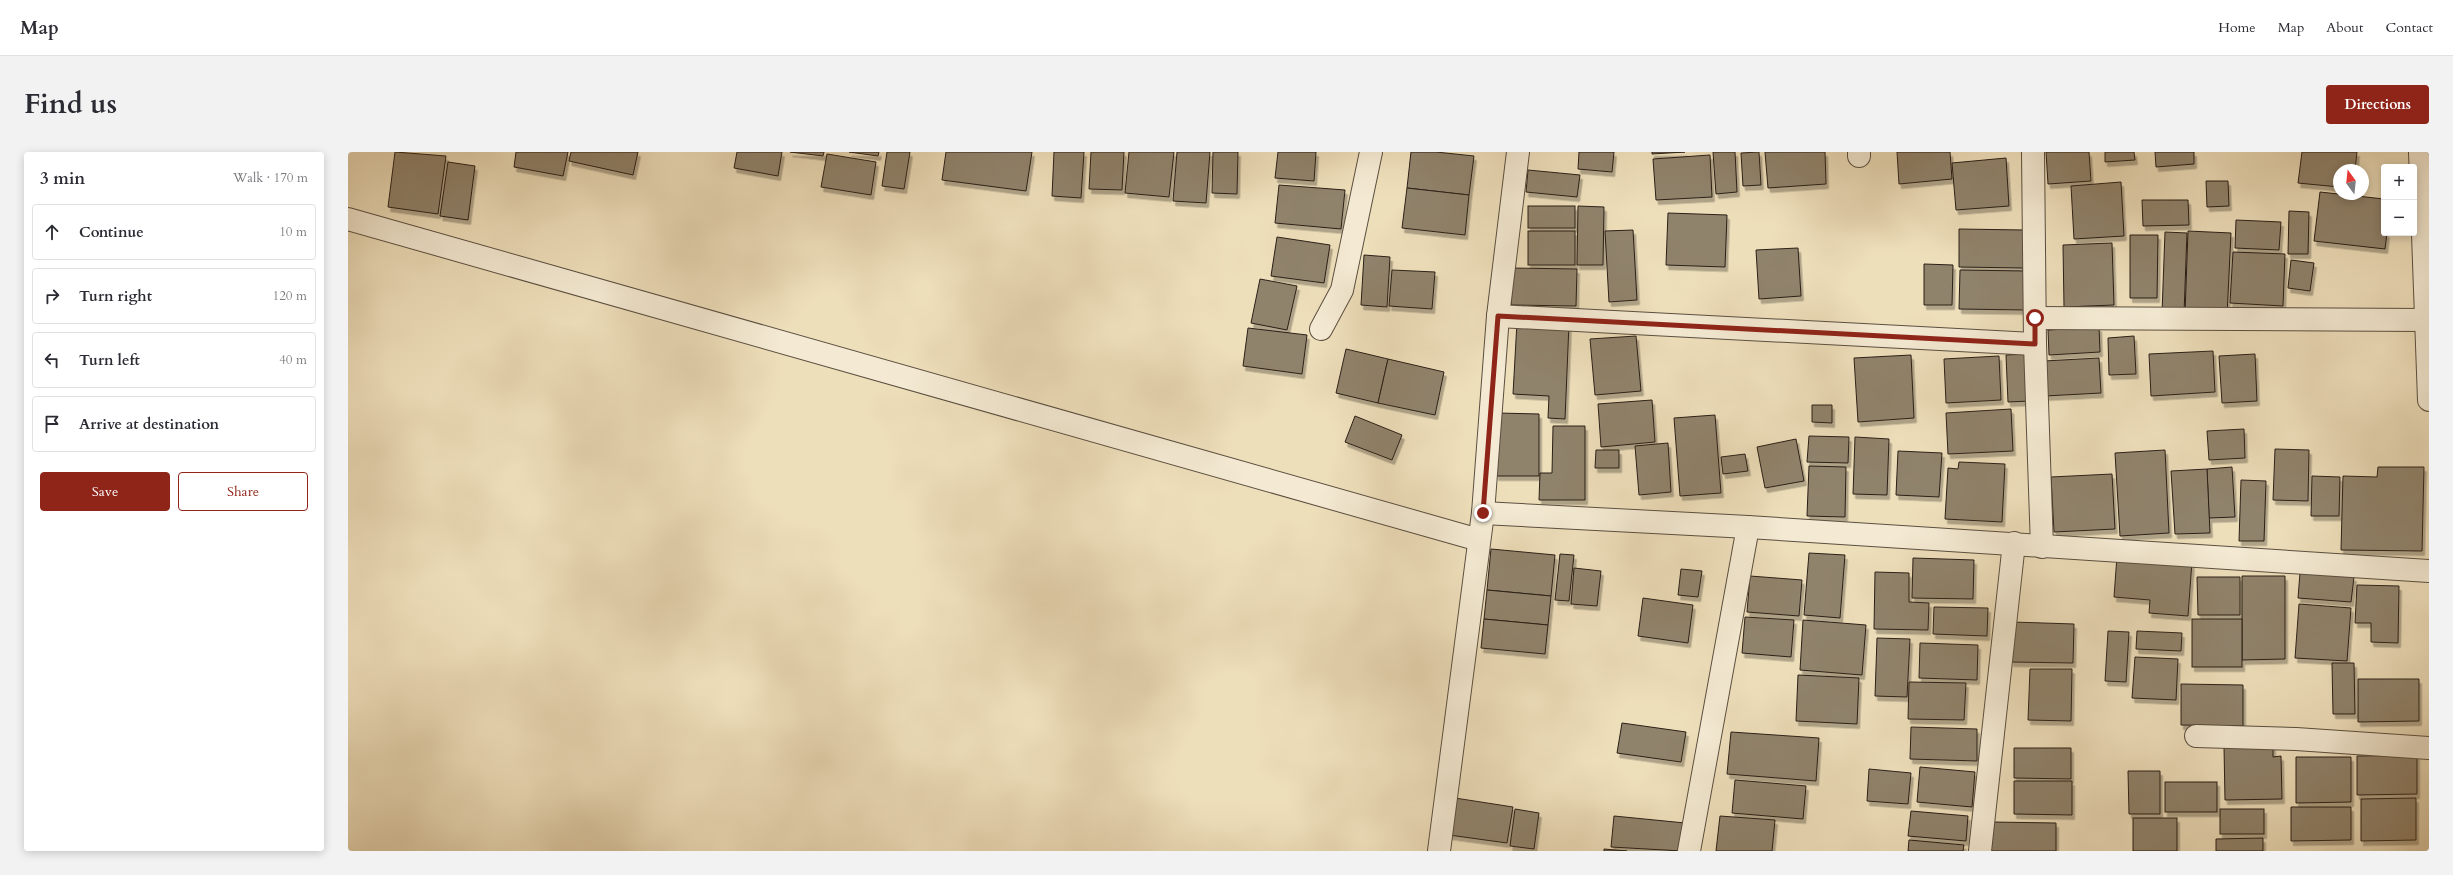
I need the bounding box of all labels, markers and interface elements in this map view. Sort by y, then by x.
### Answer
text: Map [20,15,59,41]
text: Home [2218,18,2256,37]
text: Map [2278,18,2304,37]
text: About [2326,18,2363,37]
text: Contact [2385,18,2433,37]
text: Find us [24,85,117,123]
button: Directions [2326,85,2429,124]
north arrow [2333,164,2369,200]
map controls [2381,164,2417,236]
button: + [2381,164,2417,200]
text: 3 min [40,167,85,190]
text: Walk · 170 m [233,169,308,187]
button: − [2381,200,2417,236]
icon: ahead [41,221,63,243]
text: Continue [79,222,144,242]
text: 10 m [279,223,307,241]
icon: right [41,285,63,307]
text: Turn right [79,286,152,306]
text: 120 m [273,287,307,305]
route start [2026,309,2044,327]
icon: left [41,349,63,371]
text: Turn left [79,350,140,370]
text: 40 m [279,351,307,369]
icon: arrive [41,413,63,435]
text: Arrive at destination [79,414,219,434]
button: Save [40,472,170,511]
button: Share [178,472,308,511]
route end [1474,504,1492,522]

